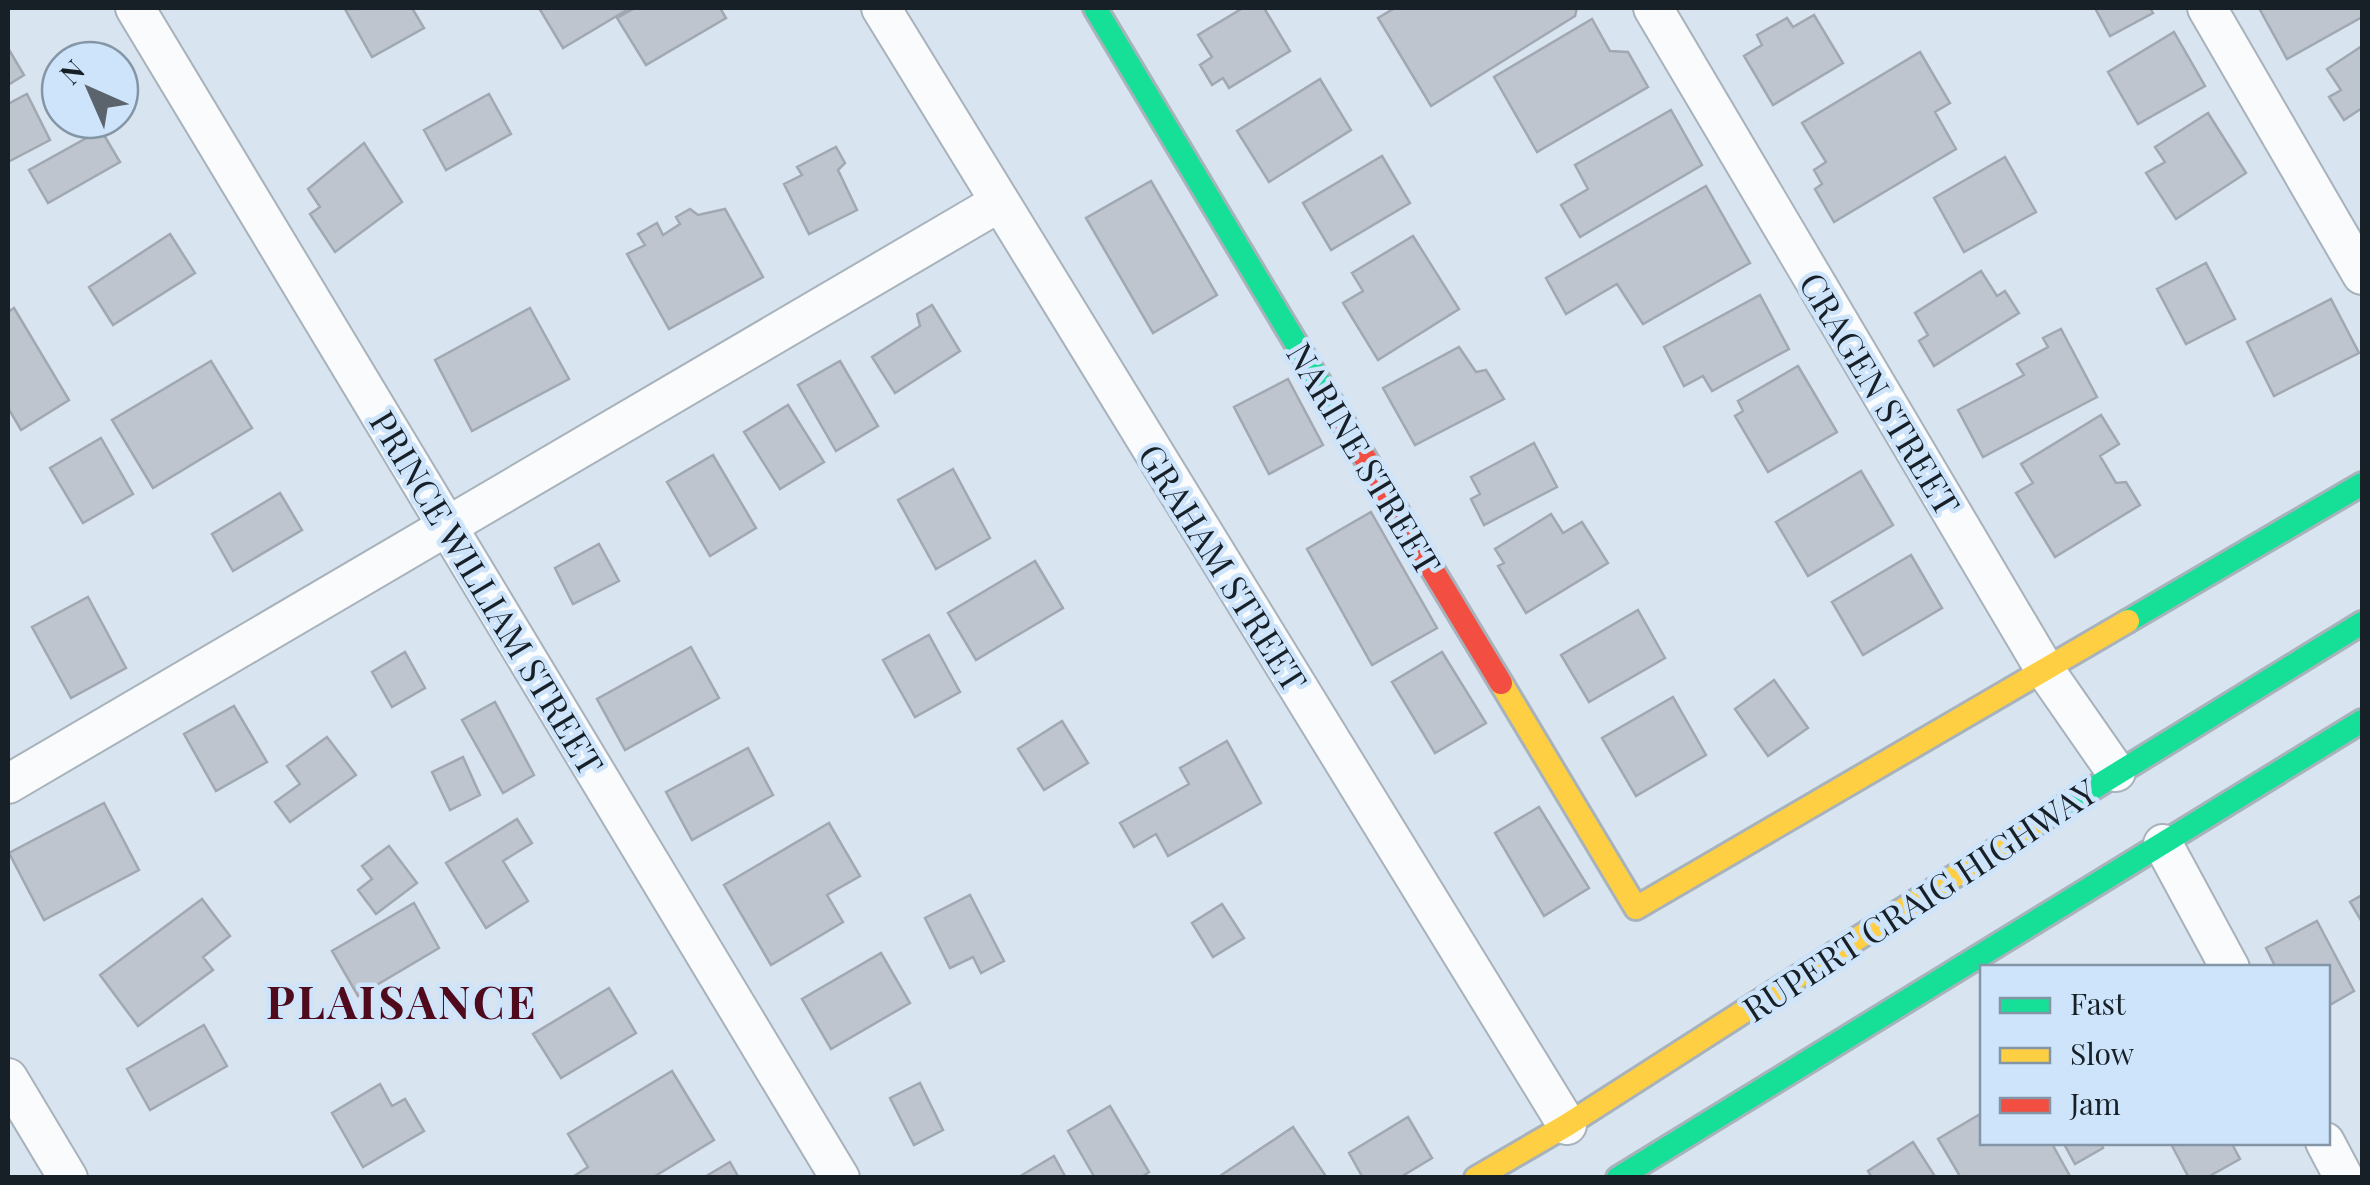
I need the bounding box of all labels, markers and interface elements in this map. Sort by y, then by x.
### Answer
north arrow [40,40,140,140]
text: N [51,51,91,91]
street label: CRAGEN STREET [1790,263,1972,523]
street label: NARINE STREET [1277,333,1453,583]
street label: PRINCE WILLIAM STREET [360,401,616,783]
street label: GRAHAM STREET [1129,434,1319,700]
street label: RUPERT CRAIG HIGHWAY [1733,767,2105,1031]
legend [1980,965,2330,1145]
district label: PLAISANCE [266,970,538,1030]
text: Fast [2070,983,2126,1023]
text: Slow [2070,1033,2135,1073]
text: Jam [2069,1083,2121,1123]

